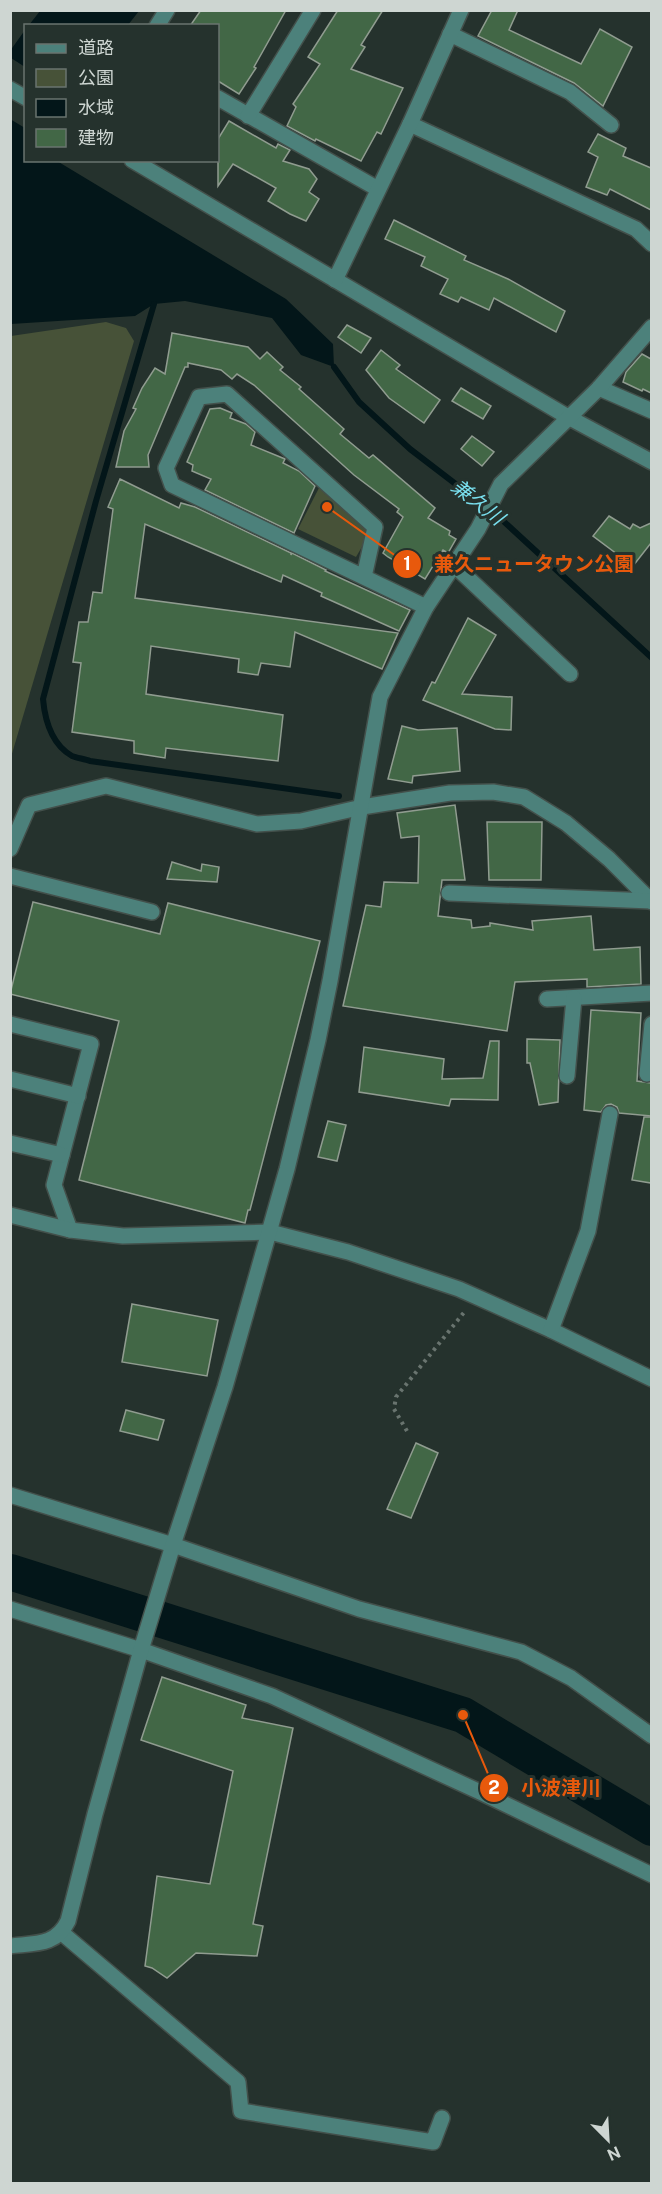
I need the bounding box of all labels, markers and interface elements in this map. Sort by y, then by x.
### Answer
legend [24,24,219,162]
text: 道路 [78,37,114,58]
text: 公園 [78,67,114,88]
text: 水域 [78,97,114,118]
text: 建物 [78,127,114,148]
water label: 兼久川 [447,474,511,531]
callout: 兼久ニュータウン公園 [392,545,646,583]
text: 兼久ニュータウン公園 [434,552,634,576]
text: 1 [403,553,411,574]
callout: 小波津川 [479,1769,613,1807]
text: 小波津川 [521,1776,601,1800]
text: 2 [488,1777,500,1798]
north arrow [578,2110,638,2170]
text: N [604,2142,623,2164]

